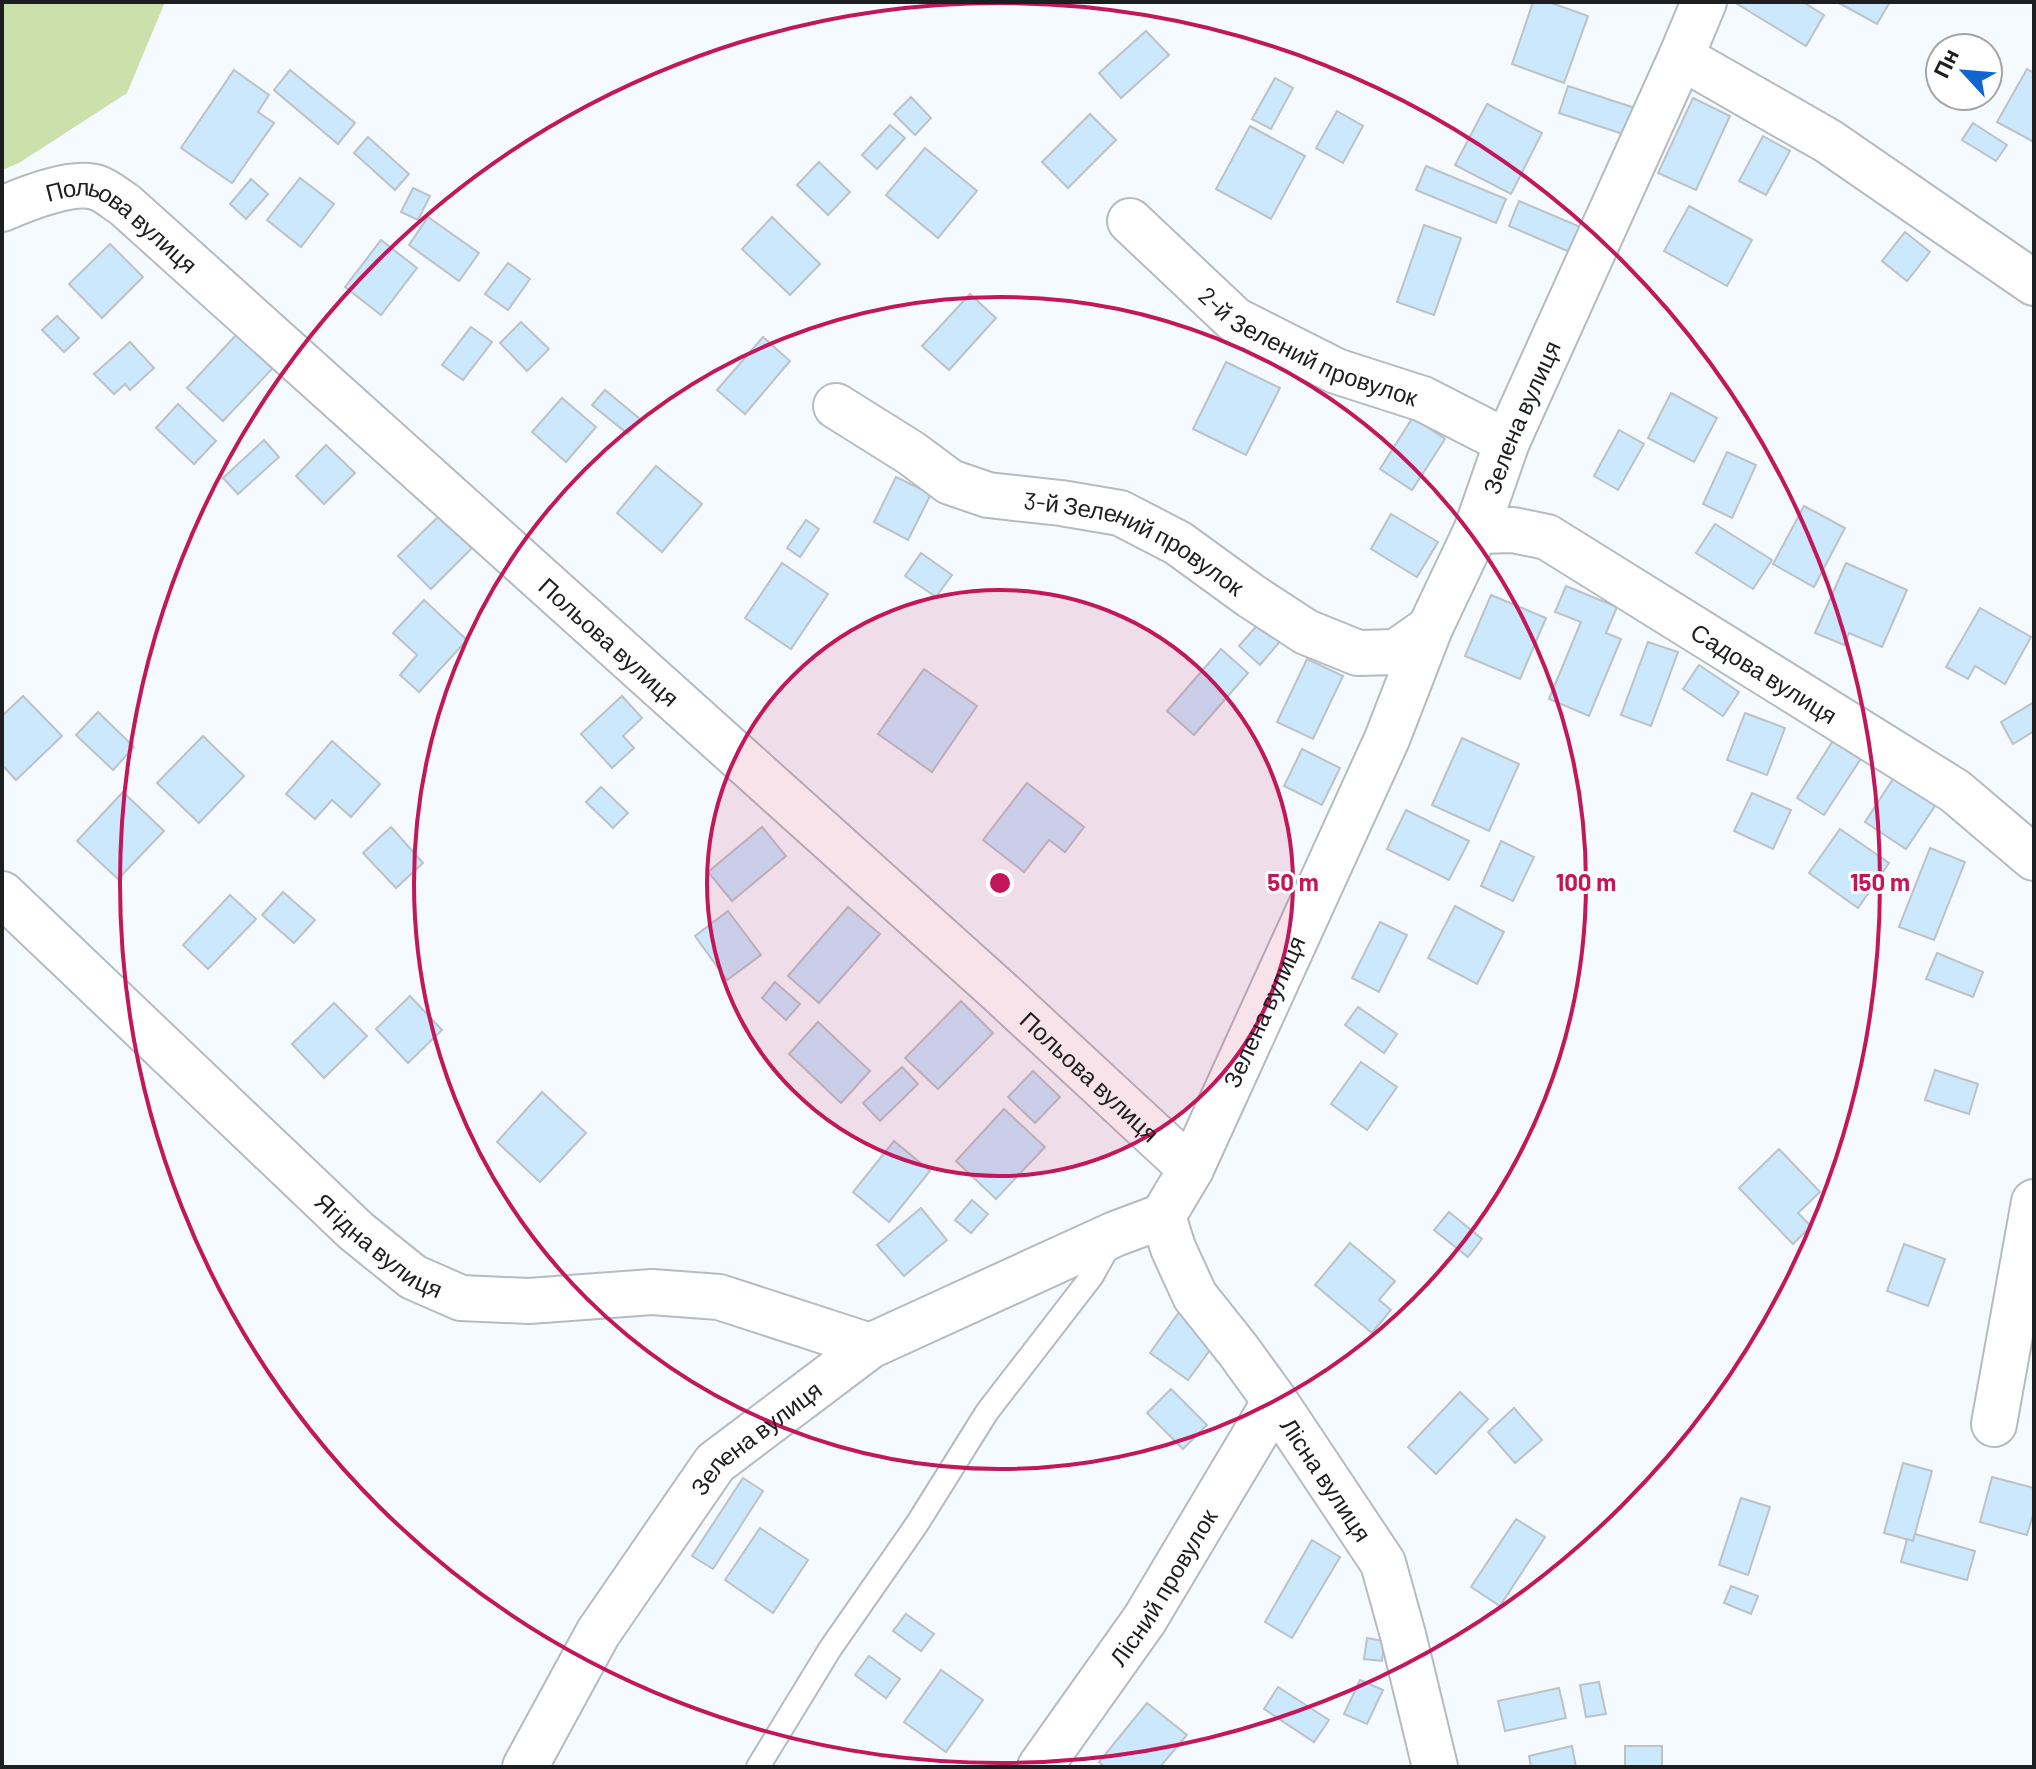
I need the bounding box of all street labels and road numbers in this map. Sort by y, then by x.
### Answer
street label: Польова вулиця [42,171,204,278]
street label: 2-й Зелений провулок [1194,280,1422,411]
street label: Зелена вулиця [1476,336,1566,497]
street label: 3-й Зелений провулок [1022,485,1251,601]
street label: Польова вулиця [534,571,686,712]
street label: Садова вулиця [1686,616,1843,729]
street label: Зелена вулиця [1216,931,1310,1092]
street label: Польова вулиця [1015,1004,1166,1147]
street label: Ягідна вулиця [310,1186,448,1303]
street label: Зелена вулиця [683,1374,827,1500]
street label: Лісна вулиця [1275,1412,1379,1546]
street label: Лісний провулок [1102,1503,1222,1671]

